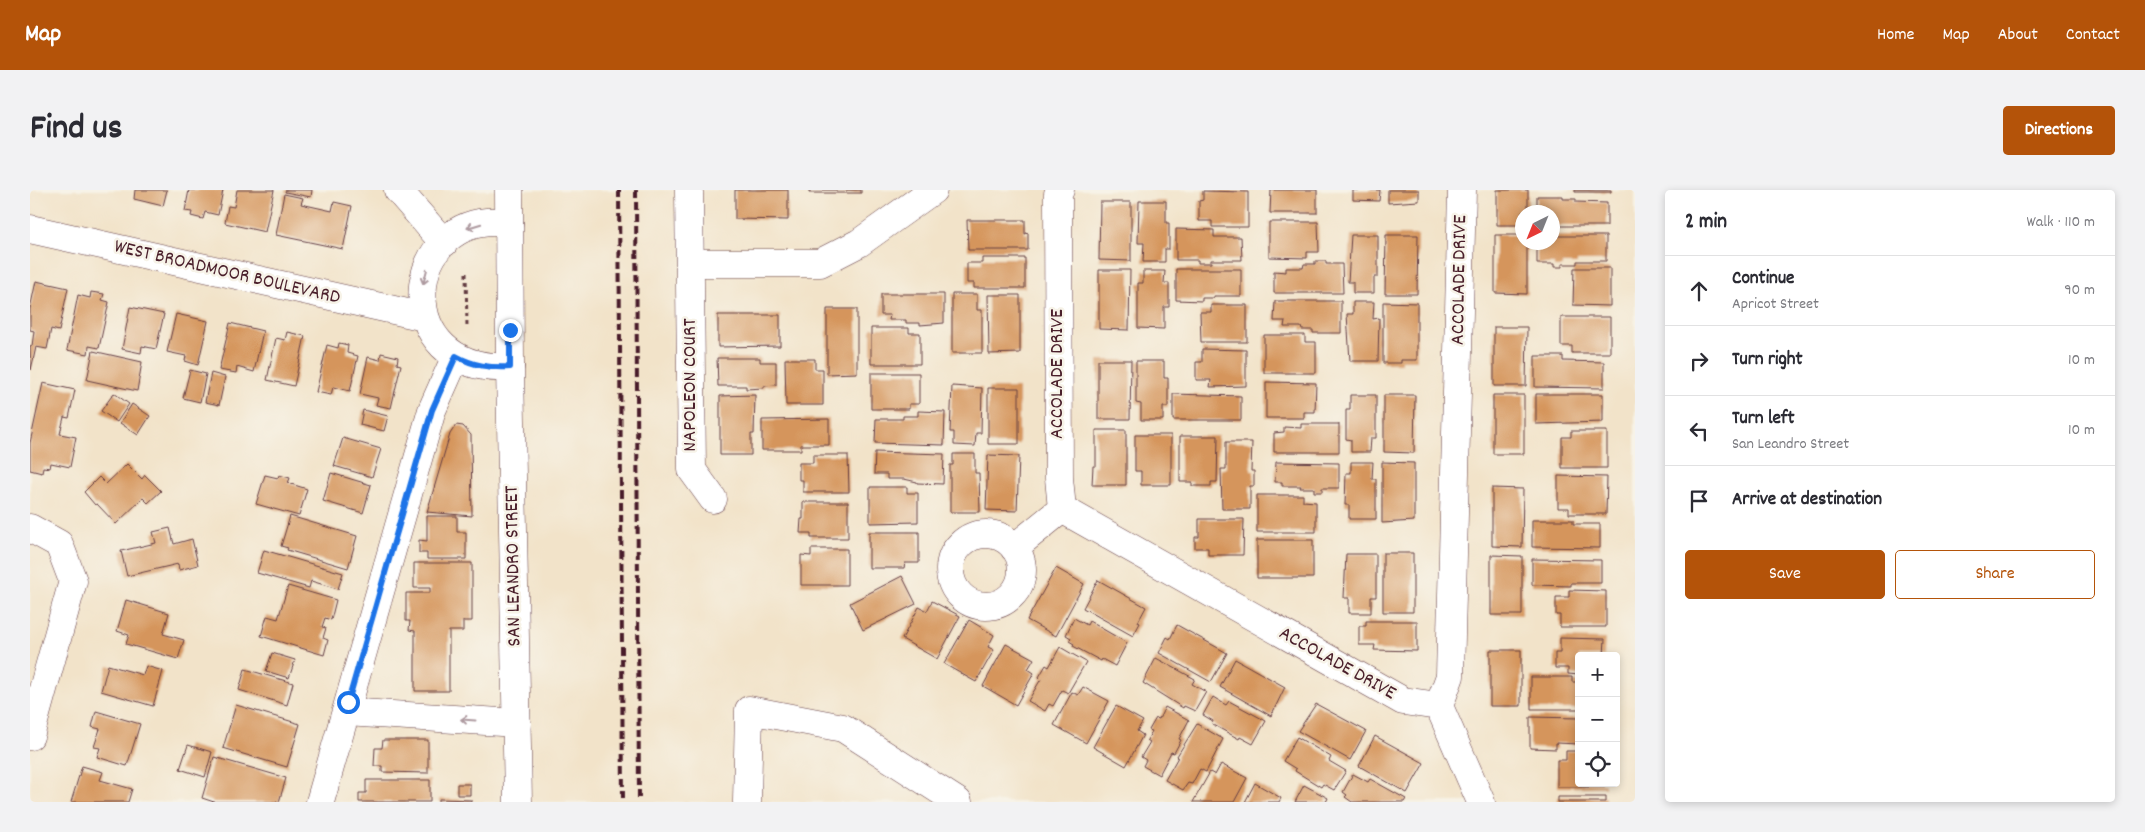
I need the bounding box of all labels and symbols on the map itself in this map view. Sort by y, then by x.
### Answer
north arrow [1515,205,1560,250]
street label: ACCOLADE DRIVE [1445,215,1475,345]
one-way arrow [466,221,482,231]
street label: WEST BROADMOOR BOULEVARD [111,233,343,313]
one-way arrow [420,269,429,285]
street label: ACCOLADE DRIVE [1044,309,1072,439]
street label: NAPOLEON COURT [677,318,705,452]
route end [499,319,522,342]
street label: SAN LEANDRO STREET [499,485,529,647]
street label: ACCOLADE DRIVE [1273,620,1401,708]
route start [337,691,360,714]
one-way arrow [460,716,476,725]

